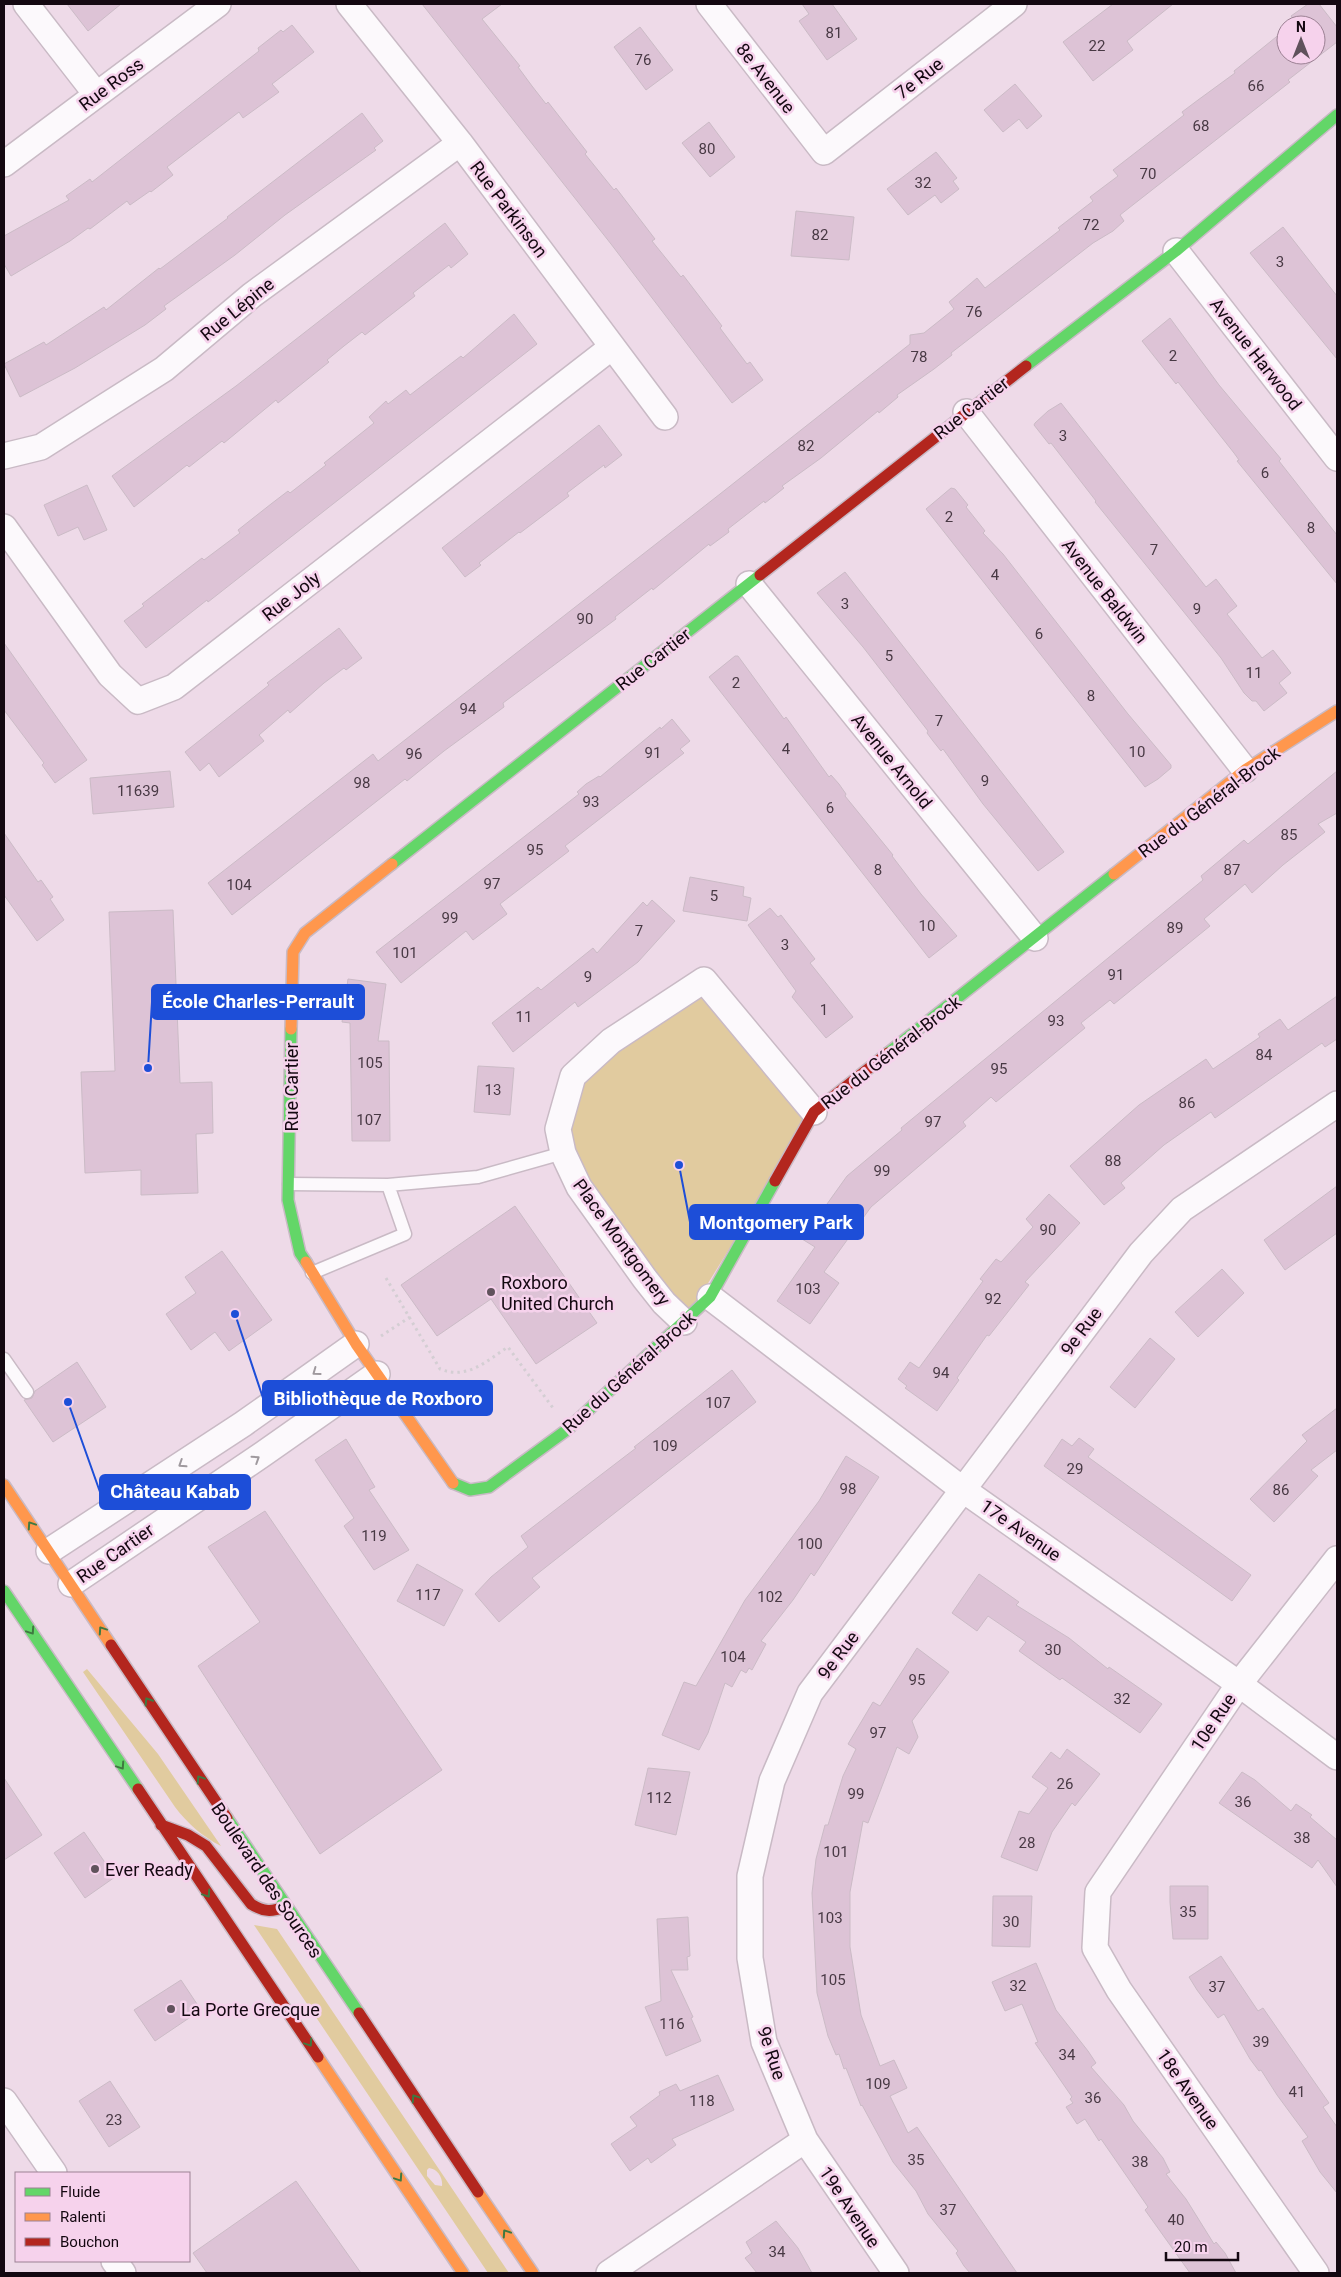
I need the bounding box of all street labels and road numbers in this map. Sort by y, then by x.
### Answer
street label: 8e Avenue [732,39,800,117]
street label: Rue Ross [75,53,147,115]
street label: 7e Rue [891,53,947,103]
street label: Rue Parkinson [466,157,552,261]
street label: Rue Lépine [196,273,278,345]
street label: Avenue Harwood [1206,294,1306,414]
street label: Rue Cartier [929,372,1013,444]
street label: Avenue Baldwin [1058,535,1152,647]
street label: Rue Joly [258,566,325,625]
street label: Rue Cartier [611,623,695,695]
street label: Avenue Arnold [847,709,937,813]
street label: Rue du Général-Brock [1134,741,1285,862]
street label: Rue du Général-Brock [817,990,966,1113]
street label: Rue Cartier [281,1043,302,1131]
street label: Place Montgomery [569,1175,675,1310]
street label: 9e Rue [1056,1303,1106,1359]
street label: Rue du Général-Brock [558,1306,700,1437]
street label: 17e Avenue [977,1495,1065,1565]
street label: Rue Cartier [73,1519,157,1587]
street label: 9e Rue [813,1627,863,1683]
street label: 10e Rue [1186,1689,1240,1755]
street label: Boulevard des Sources [207,1798,327,1962]
street label: 9e Rue [754,2024,790,2082]
street label: 18e Avenue [1153,2045,1223,2133]
street label: 19e Avenue [815,2163,885,2251]

